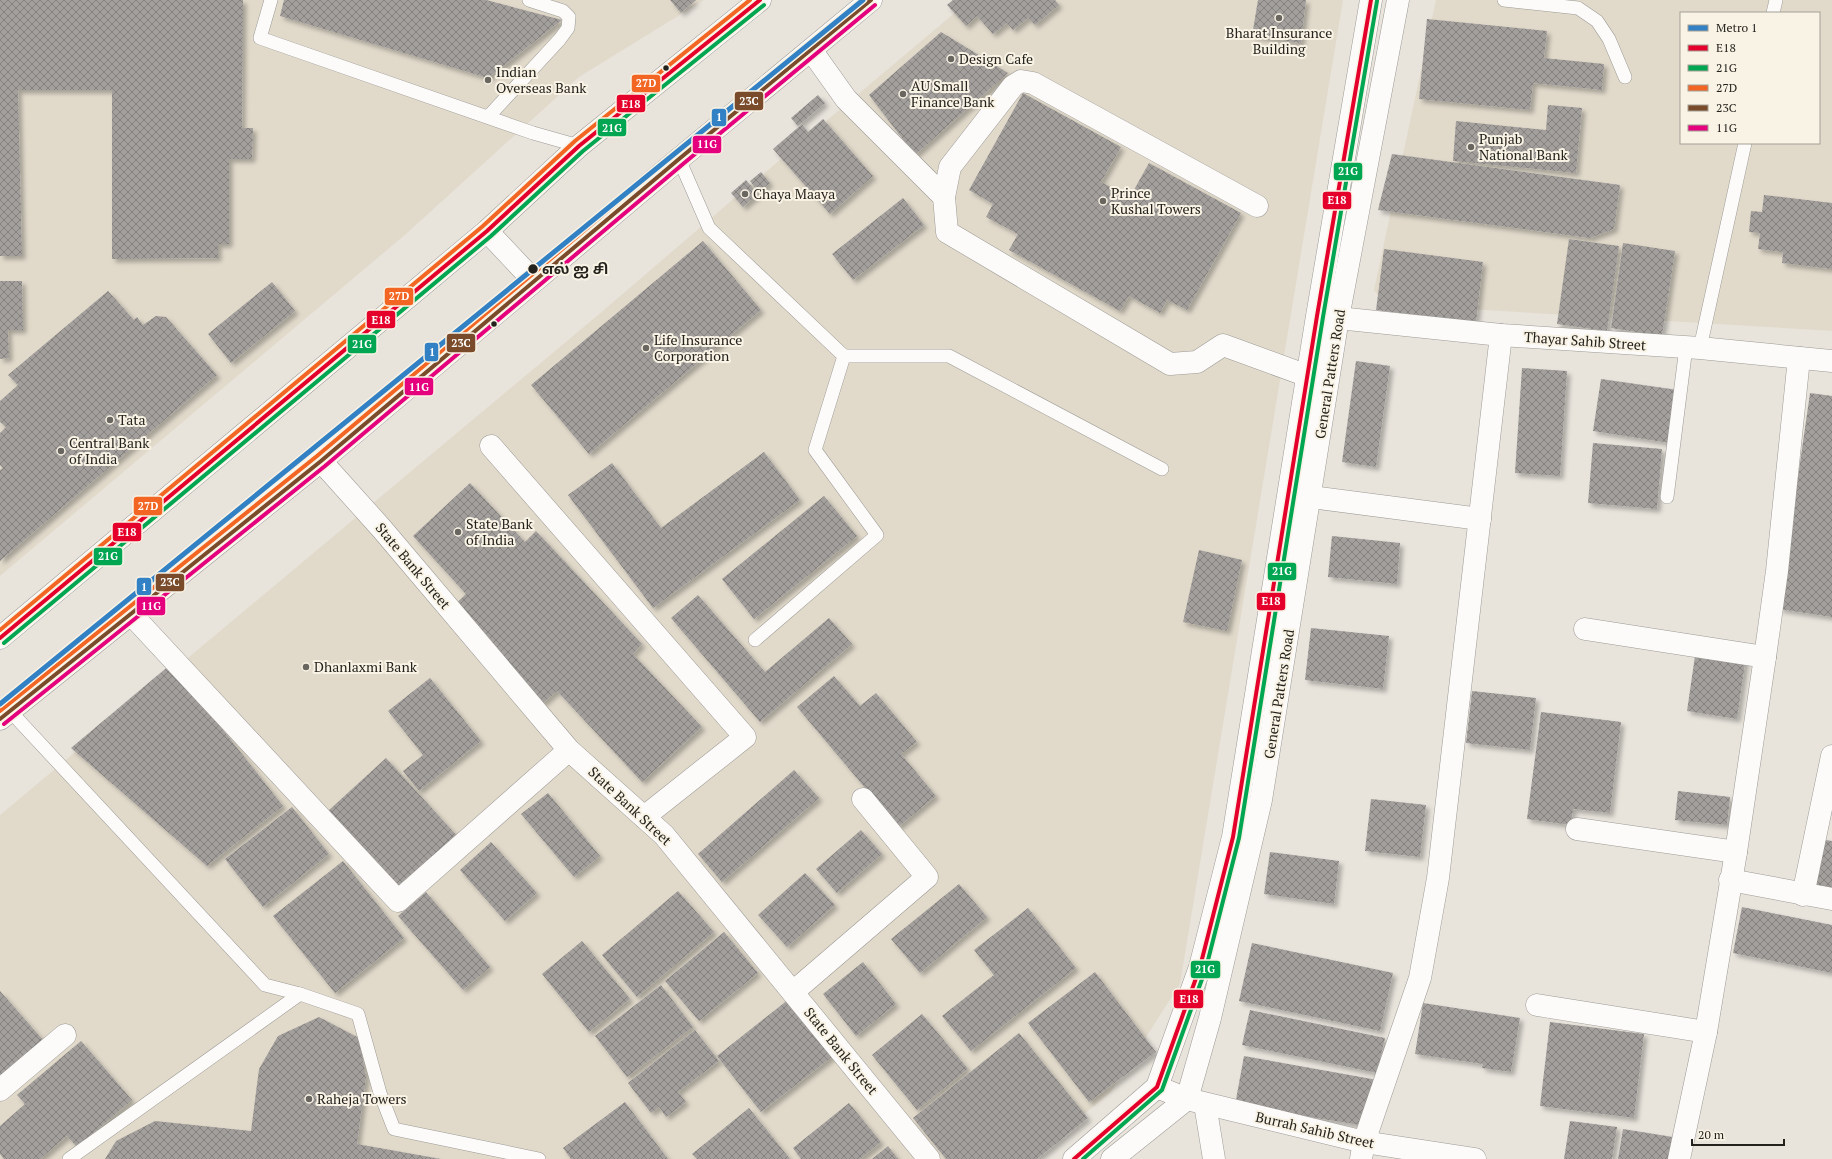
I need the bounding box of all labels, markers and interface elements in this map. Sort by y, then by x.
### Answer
legend [1680,12,1820,144]
marker: Bharat Insurance Building [1274,13,1284,23]
text: Metro 1 [1716,20,1757,35]
place label: Bharat Insurance Building [1226,23,1332,58]
text: E18 [1716,40,1736,55]
place label: Design Cafe [959,49,1033,68]
marker: Design Cafe [946,54,956,64]
text: 21G [1716,60,1738,75]
place label: Indian Overseas Bank [496,62,587,97]
unlabelled marker [661,63,671,73]
line badge: 27D [631,74,661,93]
marker: Indian Overseas Bank [483,75,493,85]
text: 27D [636,76,656,90]
place label: AU Small Finance Bank [911,76,995,111]
text: 27D [1716,80,1737,95]
marker: AU Small Finance Bank [898,89,908,99]
line badge: 23C [734,91,764,111]
line badge: E18 [616,94,646,113]
text: 23C [739,94,759,108]
text: E18 [621,97,641,111]
text: 23C [1716,100,1737,115]
line badge: 1 [711,108,727,127]
text: 1 [716,110,722,124]
line badge: 21G [597,118,627,137]
text: 11G [1716,120,1738,135]
text: 21G [602,121,622,135]
place label: Punjab National Bank [1479,129,1568,164]
line badge: 11G [692,135,722,154]
text: 11G [697,137,717,151]
marker: Punjab National Bank [1466,142,1476,152]
line badge: 21G [1333,162,1363,181]
text: 21G [1338,164,1358,178]
place label: Prince Kushal Towers [1111,183,1201,218]
place label: Chaya Maaya [753,184,835,203]
marker: Chaya Maaya [740,189,750,199]
line badge: E18 [1322,191,1352,210]
text: E18 [1327,193,1347,207]
marker: Prince Kushal Towers [1098,196,1108,206]
place label: எல் ஐ சி [542,259,608,279]
marker: எல் ஐ சி [526,262,540,276]
line badge: 27D [384,287,414,306]
text: 27D [389,289,409,303]
street label: General Patters Road [1310,308,1349,440]
line badge: E18 [366,310,396,329]
text: E18 [371,313,391,327]
unlabelled marker [489,319,499,329]
street label: Thayar Sahib Street [1523,327,1647,354]
place label: Life Insurance Corporation [654,330,742,365]
line badge: 23C [446,333,476,353]
line badge: 21G [347,334,377,354]
text: 23C [451,336,471,350]
text: 21G [352,337,372,351]
line badge: 1 [424,342,439,362]
marker: Life Insurance Corporation [641,343,651,353]
text: 1 [429,345,435,359]
line badge: 11G [404,377,434,396]
text: 11G [409,380,429,394]
place label: Tata [118,410,146,429]
marker: Tata [105,415,115,425]
place label: Central Bank of India [69,433,150,468]
marker: Central Bank of India [56,446,66,456]
line badge: 27D [133,496,163,516]
text: 27D [138,499,158,513]
place label: State Bank of India [466,514,533,549]
street label: State Bank Street [372,518,456,614]
line badge: E18 [112,522,142,542]
text: E18 [117,525,137,539]
marker: State Bank of India [453,527,463,537]
line badge: 21G [93,547,123,566]
text: 21G [98,549,118,563]
line badge: 21G [1267,562,1297,581]
text: 21G [1272,564,1292,578]
line badge: 23C [155,573,185,592]
text: 23C [160,575,180,589]
line badge: 1 [136,577,152,596]
text: 1 [141,580,147,594]
line badge: E18 [1256,592,1286,611]
text: E18 [1261,594,1281,608]
line badge: 11G [136,596,166,616]
text: 11G [141,599,161,613]
street label: General Patters Road [1259,628,1298,760]
place label: Dhanlaxmi Bank [314,657,418,676]
marker: Dhanlaxmi Bank [301,662,311,672]
street label: State Bank Street [585,762,677,850]
line badge: 21G [1190,960,1221,979]
text: 21G [1195,962,1215,976]
line badge: E18 [1173,989,1204,1009]
text: E18 [1179,992,1199,1006]
street label: State Bank Street [800,1003,883,1099]
place label: Raheja Towers [317,1089,407,1108]
marker: Raheja Towers [304,1094,314,1104]
street label: Burrah Sahib Street [1254,1107,1377,1153]
scale bar [1692,1121,1784,1147]
text: 20 m [1698,1127,1725,1142]

